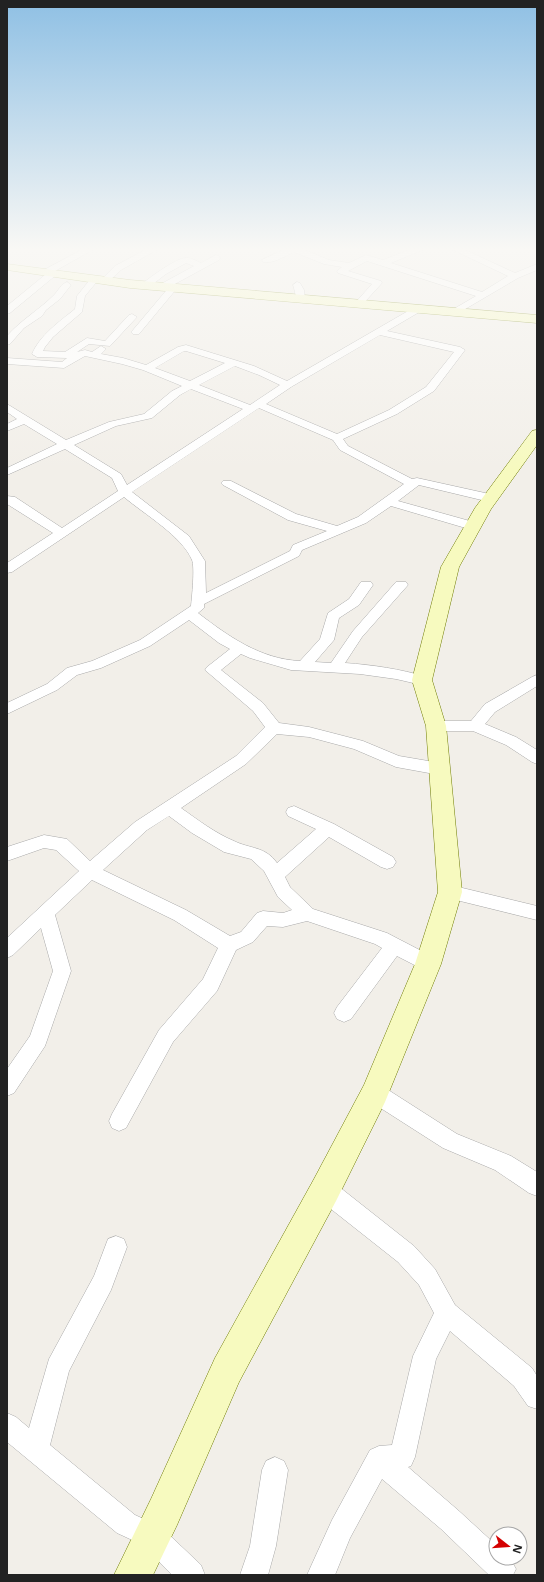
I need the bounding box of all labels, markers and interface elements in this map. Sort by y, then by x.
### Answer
north arrow [488,1526,528,1566]
text: N [510,1543,527,1556]

